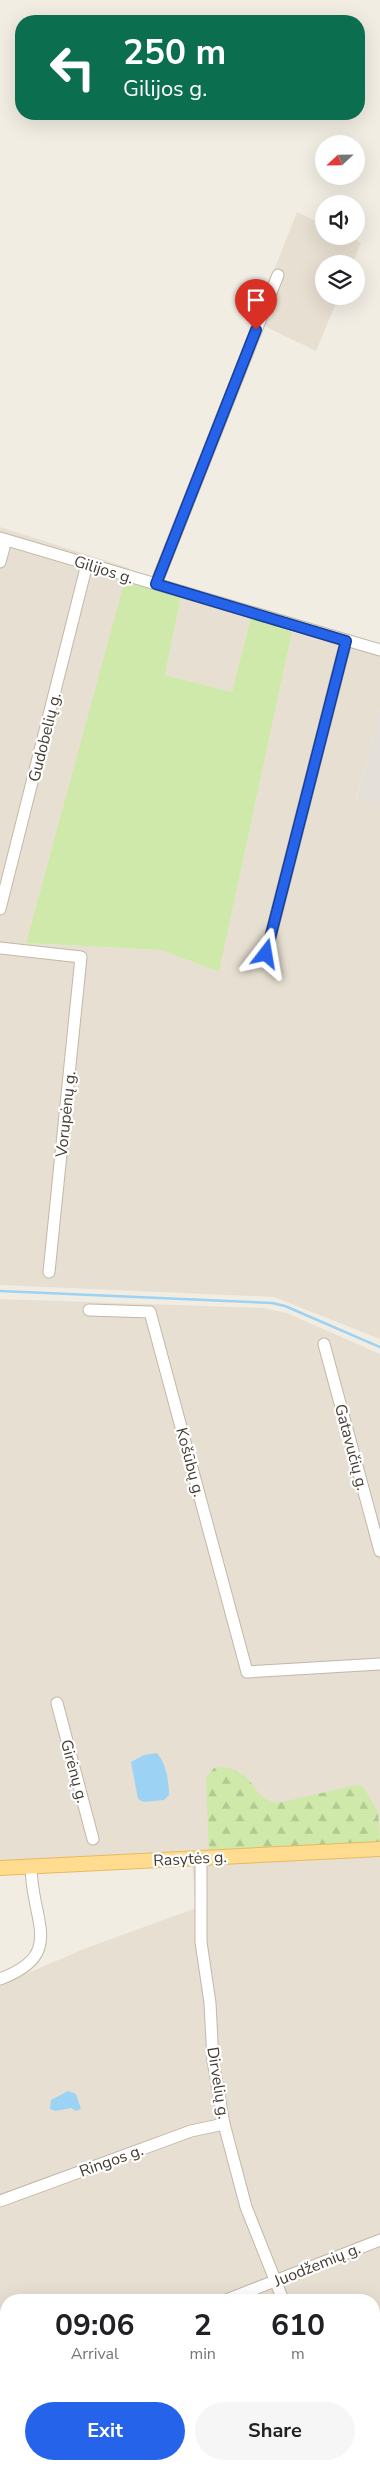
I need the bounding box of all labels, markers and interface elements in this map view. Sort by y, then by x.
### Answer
text: 250 m [123,29,226,76]
icon: left [40,35,105,100]
text: Gilijos g. [123,74,207,104]
north arrow [315,135,365,185]
map controls [315,135,365,305]
button: sound [315,195,365,245]
button: layers [315,255,365,305]
pin [235,279,277,330]
icon: arrive [242,286,270,314]
street label: Gilijos g. [71,550,136,589]
street label: Gudobelių g. [23,690,67,784]
position arrow [239,927,291,979]
street label: Vorupėnų g. [50,1070,81,1159]
street label: Gatavučių g. [329,1402,373,1493]
street label: Košūbų g. [170,1425,210,1499]
street label: Girėnų g. [55,1737,93,1805]
street label: Rasytės g. [153,1846,228,1872]
street label: Dirvelių g. [201,2045,235,2121]
street label: Ringos g. [76,2139,146,2183]
street label: Juodžemių g. [270,2238,364,2293]
text: 09:06 [55,2305,134,2346]
text: 2 [194,2305,212,2346]
text: 610 [271,2305,325,2346]
text: Arrival [71,2343,119,2365]
text: min [189,2343,216,2365]
text: m [291,2343,305,2365]
button: Exit [25,2402,185,2460]
button: Share [195,2402,355,2460]

